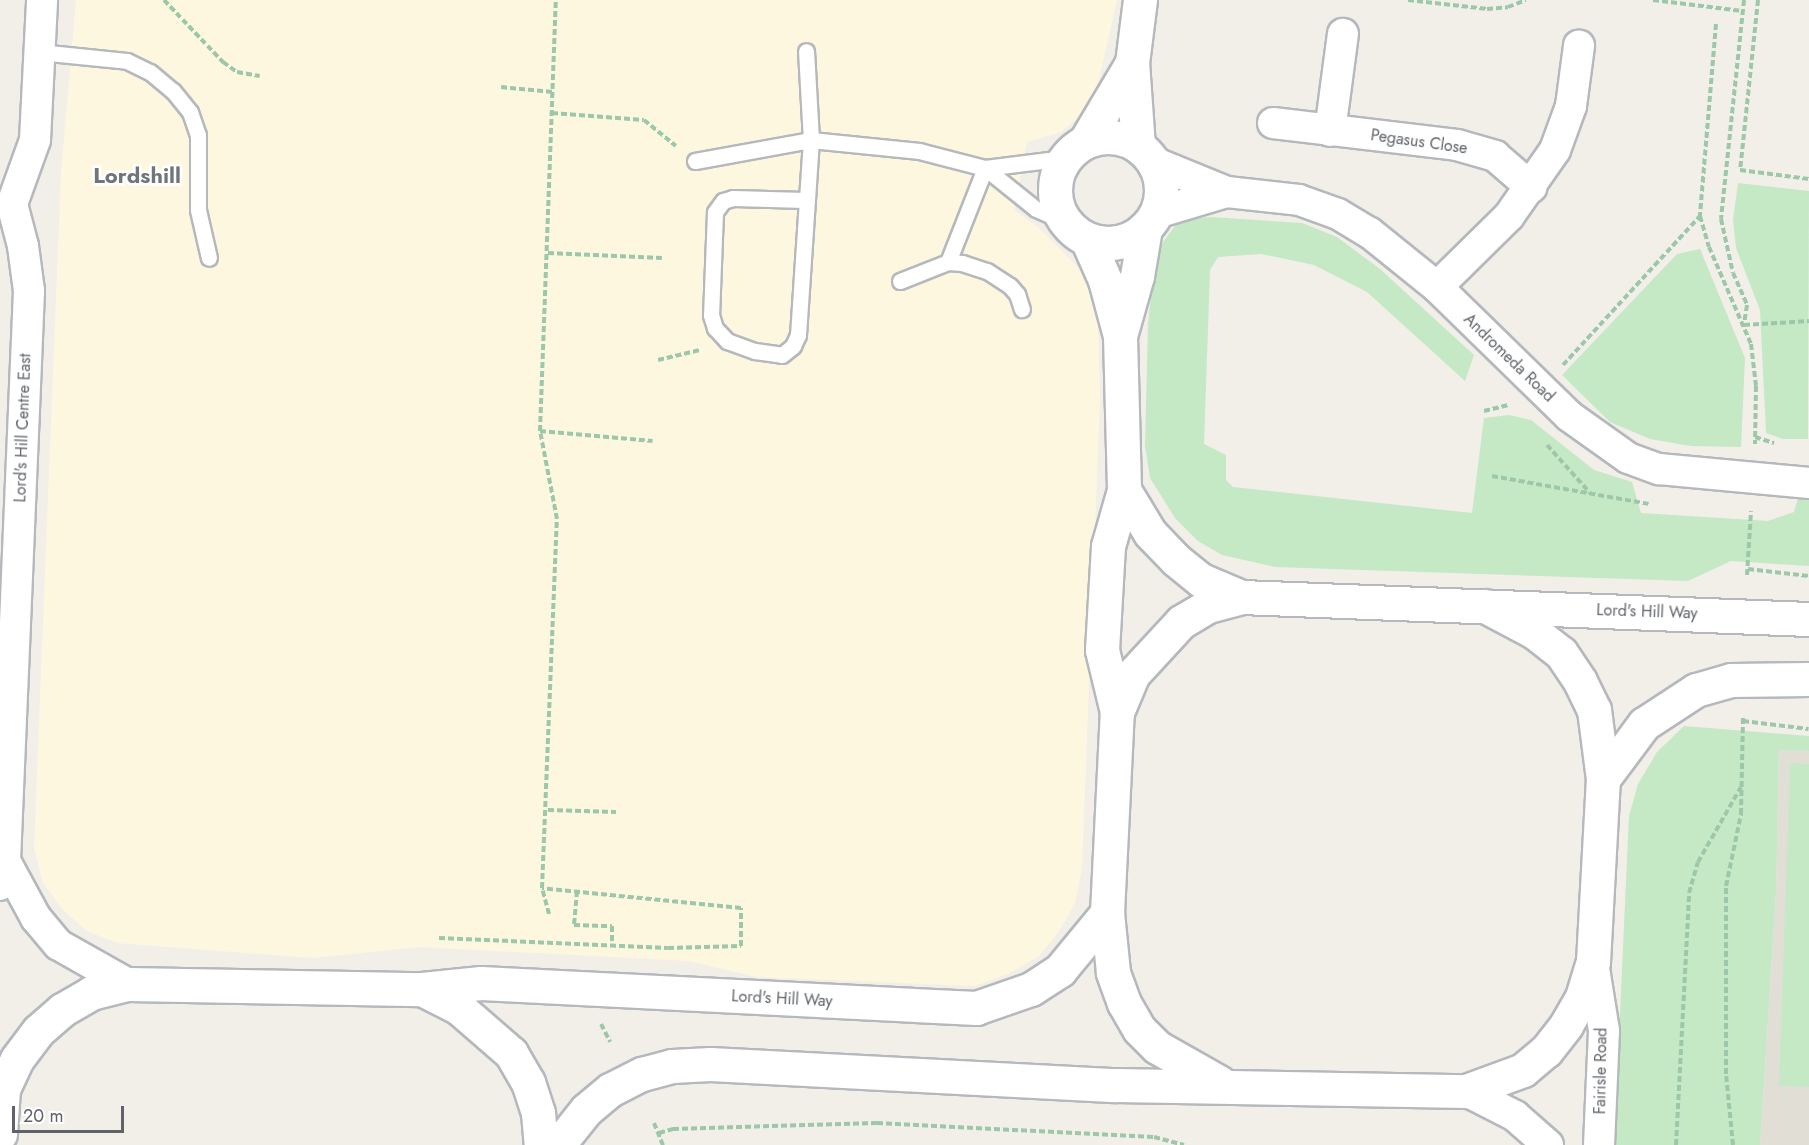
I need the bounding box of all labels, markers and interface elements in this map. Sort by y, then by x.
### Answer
street label: Pegasus Close [1369,126,1469,158]
district label: Lordshill [93,163,181,189]
street label: Andromeda Road [1460,310,1558,406]
street label: Lord's Hill Centre East [11,353,35,503]
street label: Lord's Hill Way [1596,601,1698,623]
street label: Lord's Hill Way [731,987,833,1011]
street label: Fairisle Road [1591,1027,1611,1115]
scale bar [15,1094,128,1132]
text: 20 m [23,1103,63,1129]

